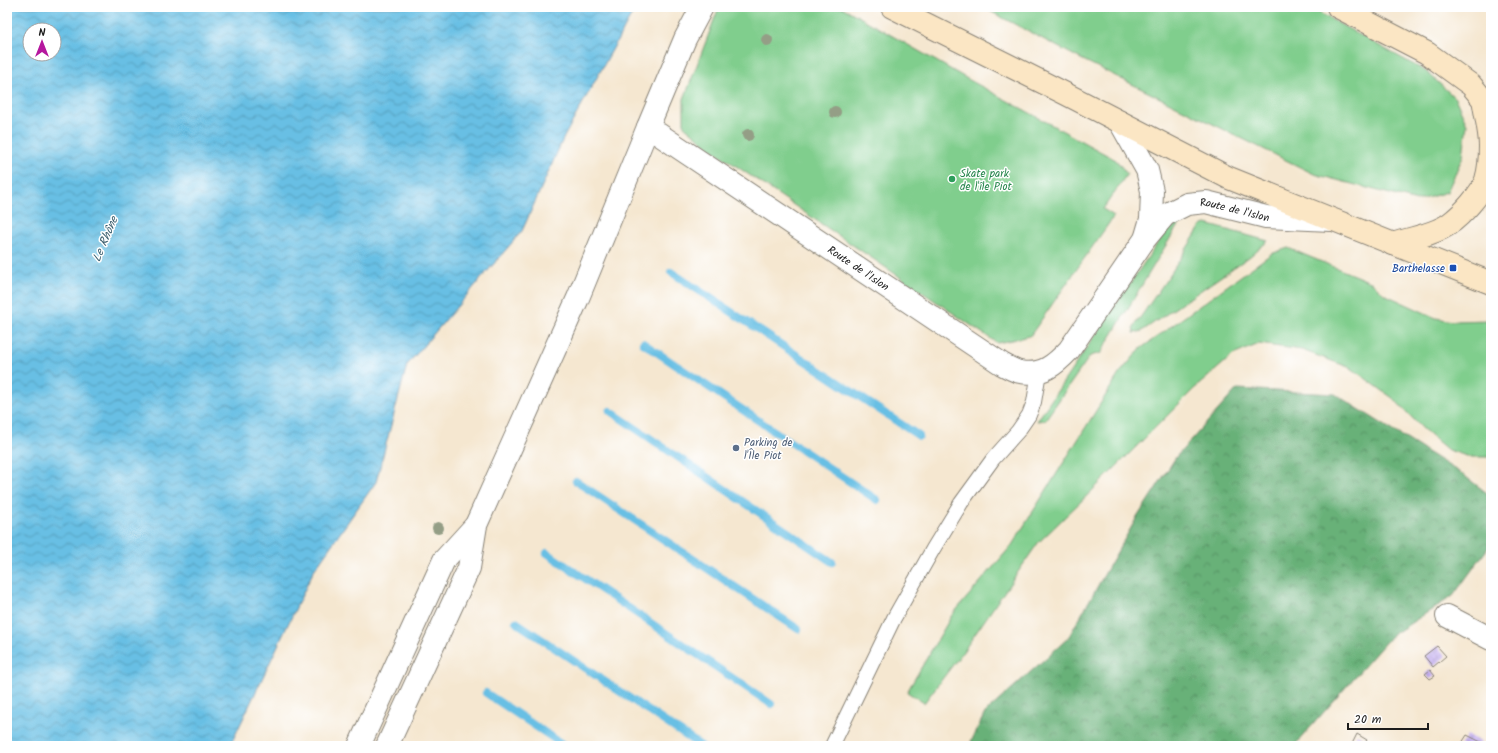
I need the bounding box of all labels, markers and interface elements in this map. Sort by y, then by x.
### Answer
north arrow [22,22,62,62]
text: N [39,24,46,42]
place label: Skate park de l'île Piot [960,165,1012,196]
marker: Skate park de l'île Piot [947,174,957,184]
street label: Route de l'Islon [1199,194,1270,227]
water label: Le Rhône [87,212,124,265]
street label: Route de l'Islon [823,241,893,296]
place label: Barthelasse [1392,260,1445,278]
marker: Barthelasse [1448,263,1458,273]
place label: Parking de l'Île Piot [744,434,793,465]
marker: Parking de l'Île Piot [731,443,741,453]
scale bar [1348,705,1428,731]
text: 20 m [1354,710,1382,729]

